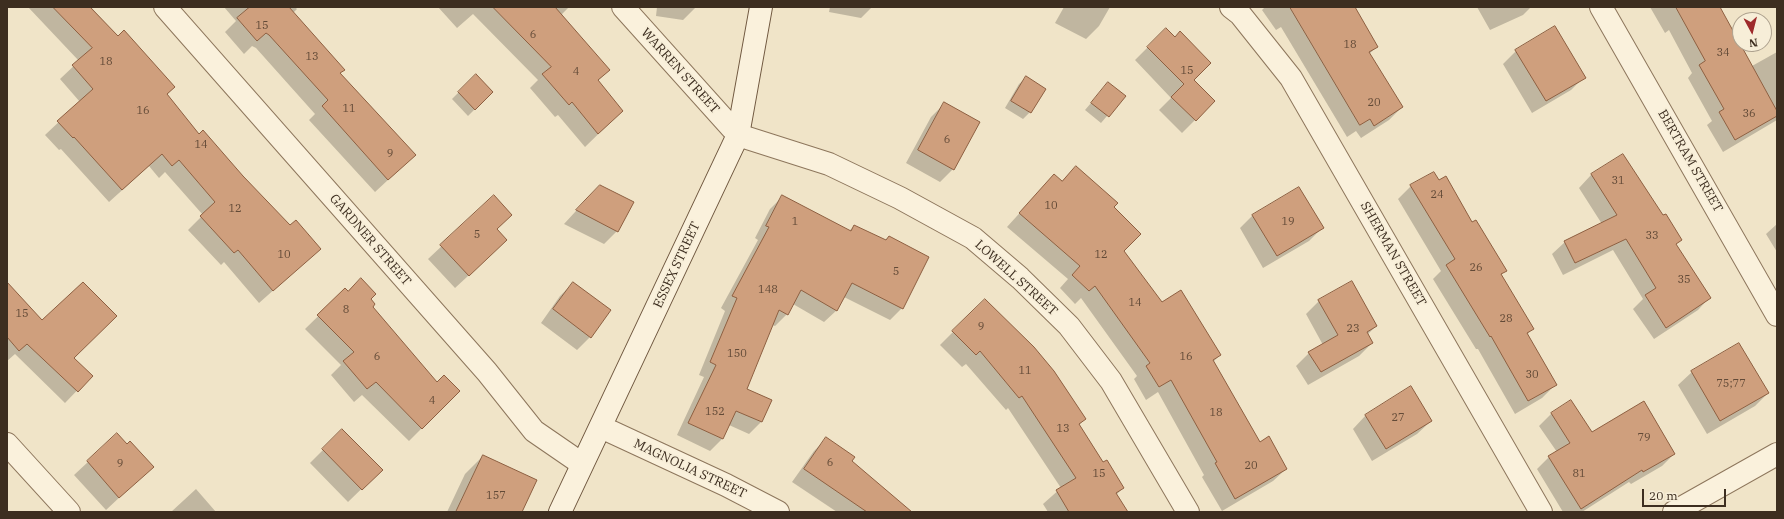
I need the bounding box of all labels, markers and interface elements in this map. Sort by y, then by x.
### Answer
north arrow [1732,12,1772,52]
house number: 15 [255,19,269,33]
street label: WARREN STREET [637,25,723,117]
house number: 6 [530,28,536,42]
text: N [1748,35,1759,50]
house number: 18 [1343,38,1357,52]
house number: 34 [1716,46,1730,60]
house number: 13 [305,50,319,64]
house number: 18 [99,55,113,69]
house number: 15 [1180,64,1194,78]
house number: 4 [573,65,579,79]
house number: 20 [1367,96,1381,110]
house number: 11 [342,102,356,116]
house number: 16 [136,104,150,118]
street label: BERTRAM STREET [1654,107,1726,215]
house number: 36 [1742,107,1756,121]
house number: 6 [944,133,950,147]
house number: 14 [194,138,208,152]
house number: 9 [387,147,393,161]
house number: 31 [1611,174,1625,188]
house number: 24 [1430,188,1444,202]
street label: GARDNER STREET [326,191,414,289]
house number: 10 [1044,199,1058,213]
street label: SHERMAN STREET [1357,199,1429,309]
house number: 12 [228,202,242,216]
house number: 1 [792,215,798,229]
house number: 19 [1281,215,1295,229]
street label: ESSEX STREET [650,219,704,311]
house number: 5 [474,228,480,242]
house number: 33 [1645,229,1659,243]
street label: LOWELL STREET [971,237,1061,319]
house number: 10 [277,248,291,262]
house number: 12 [1094,248,1108,262]
house number: 26 [1469,261,1483,275]
house number: 5 [893,265,899,279]
house number: 35 [1677,273,1691,287]
house number: 148 [758,283,778,297]
house number: 14 [1128,296,1142,310]
house number: 8 [343,303,349,317]
house number: 15 [15,307,29,321]
house number: 28 [1499,312,1513,326]
house number: 9 [978,320,984,334]
house number: 23 [1346,322,1360,336]
house number: 150 [727,347,747,361]
house number: 6 [374,350,380,364]
house number: 16 [1179,350,1193,364]
house number: 11 [1018,364,1032,378]
house number: 30 [1525,368,1539,382]
house number: 75;77 [1716,377,1746,391]
house number: 4 [429,394,435,408]
house number: 152 [705,405,725,419]
house number: 18 [1209,406,1223,420]
house number: 27 [1391,411,1405,425]
house number: 13 [1056,422,1070,436]
house number: 79 [1637,431,1651,445]
street label: MAGNOLIA STREET [631,436,749,502]
house number: 6 [827,456,833,470]
house number: 9 [117,457,123,471]
house number: 20 [1244,459,1258,473]
house number: 15 [1092,467,1106,481]
house number: 81 [1572,467,1586,481]
scale bar [1644,481,1728,507]
text: 20 m [1649,488,1678,503]
house number: 157 [486,489,506,503]

